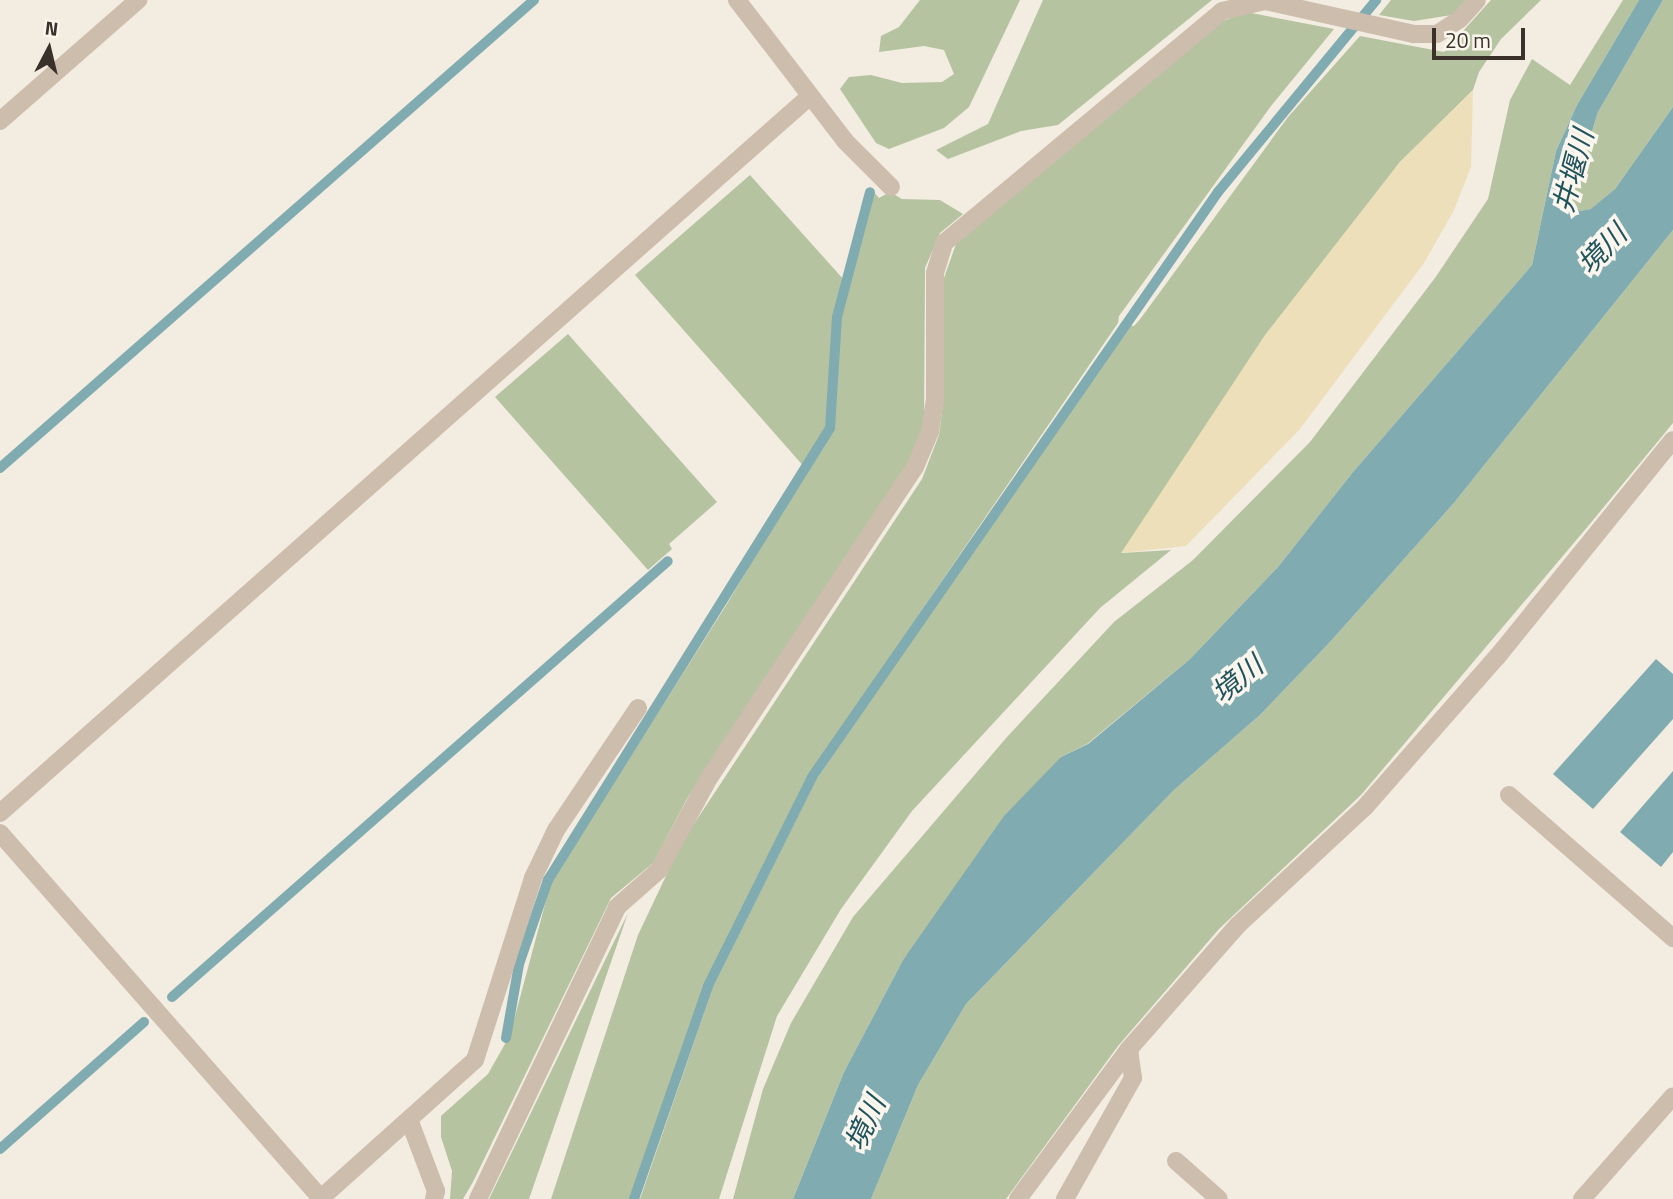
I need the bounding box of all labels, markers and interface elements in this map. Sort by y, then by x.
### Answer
text: N [43,12,60,43]
north arrow [14,14,84,84]
scale bar [1435,14,1528,58]
text: 20 m [1445,24,1491,56]
water label: 井堰川 [1546,126,1600,216]
water label: 境川 [1570,217,1634,281]
water label: 境川 [1205,648,1269,710]
water label: 境川 [838,1091,892,1155]

